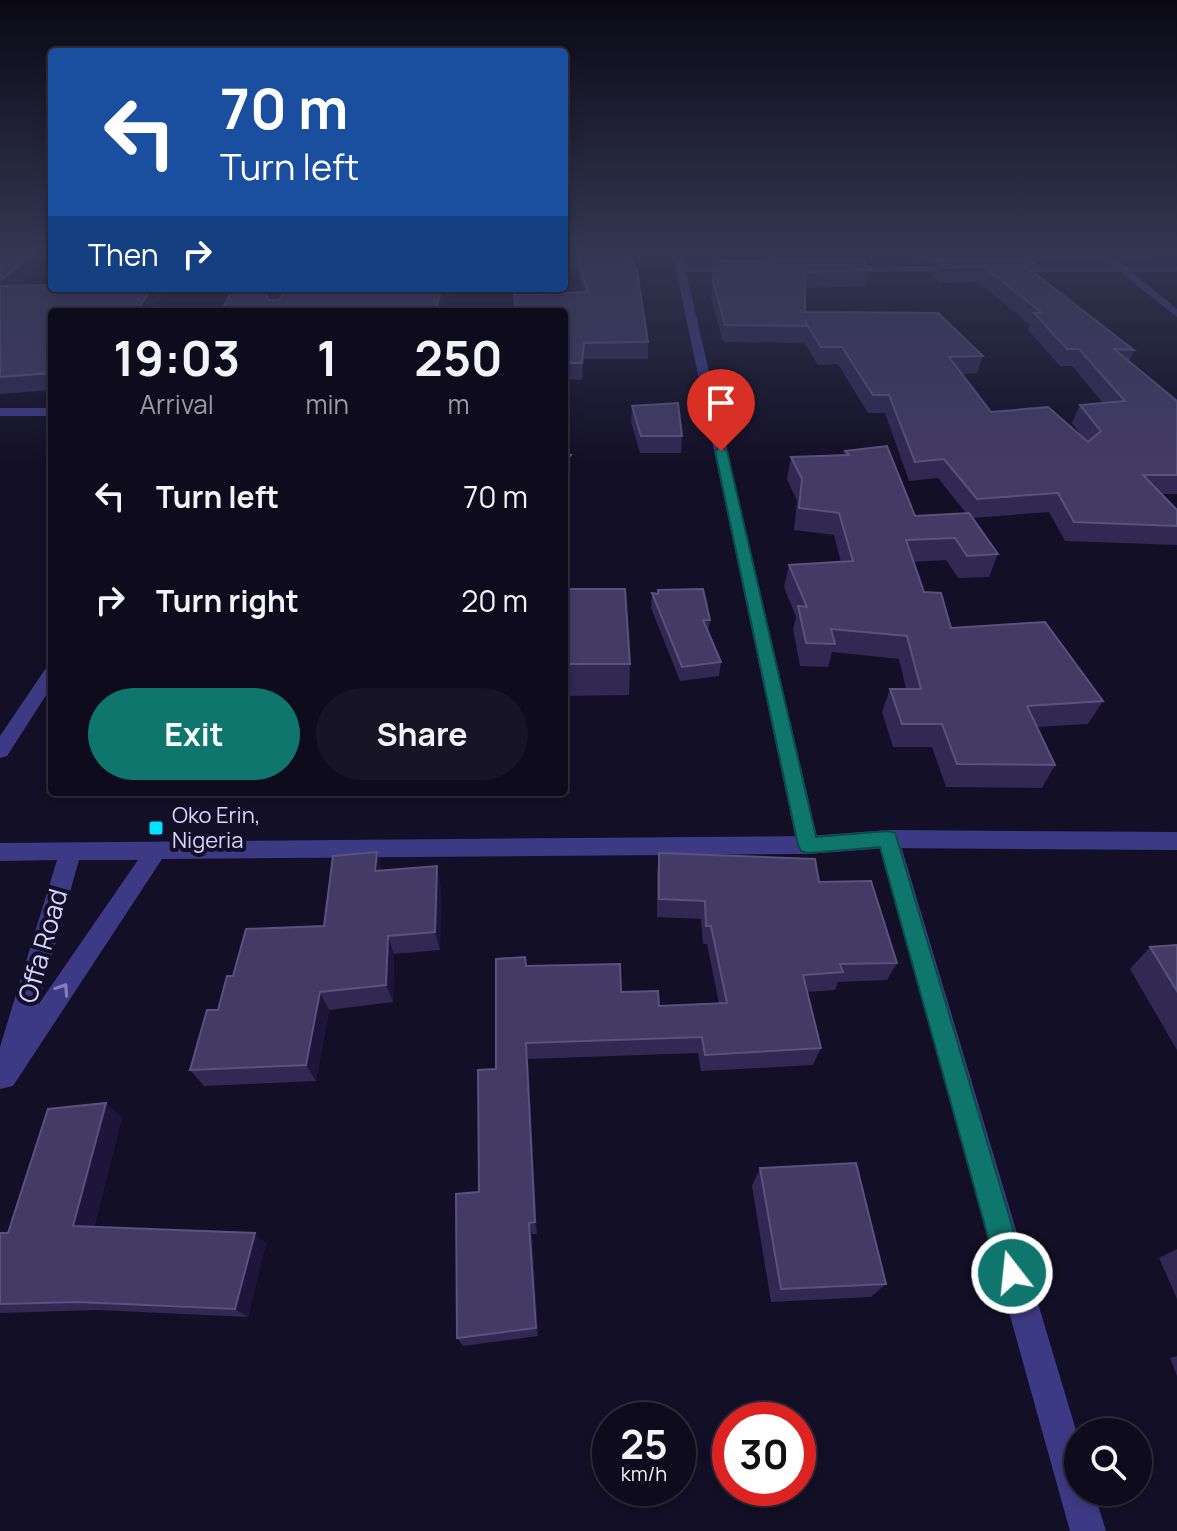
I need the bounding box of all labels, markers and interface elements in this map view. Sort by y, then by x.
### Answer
text: 70 m [220,69,348,146]
icon: left [88,80,192,184]
text: Turn left [220,142,359,191]
icon: right [175,232,219,276]
text: Then [88,234,159,275]
text: 19:03 [113,325,240,390]
text: 1 [317,325,338,390]
text: 250 [414,325,503,390]
pin [687,369,755,451]
icon: arrive [699,381,743,425]
text: Arrival [140,386,214,422]
text: min [305,386,349,422]
text: m [447,386,470,422]
icon: left [88,474,132,518]
text: Turn left [156,476,279,517]
text: 70 m [463,476,528,517]
icon: right [88,578,132,622]
text: Turn right [156,580,299,621]
text: 20 m [461,580,528,621]
button: Exit [88,688,300,780]
button: Share [316,688,528,780]
place label: Oko Erin, Nigeria [172,800,261,855]
marker: Oko Erin, Nigeria [147,819,165,837]
street label: Offa Road [9,885,75,1007]
one-way arrow [54,984,69,998]
position arrow [970,1231,1054,1315]
speed limit sign: 30 [712,1402,816,1506]
text: 25 [620,1416,668,1471]
map controls [1064,1418,1152,1506]
button: search [1064,1418,1152,1506]
text: km/h [621,1460,667,1487]

